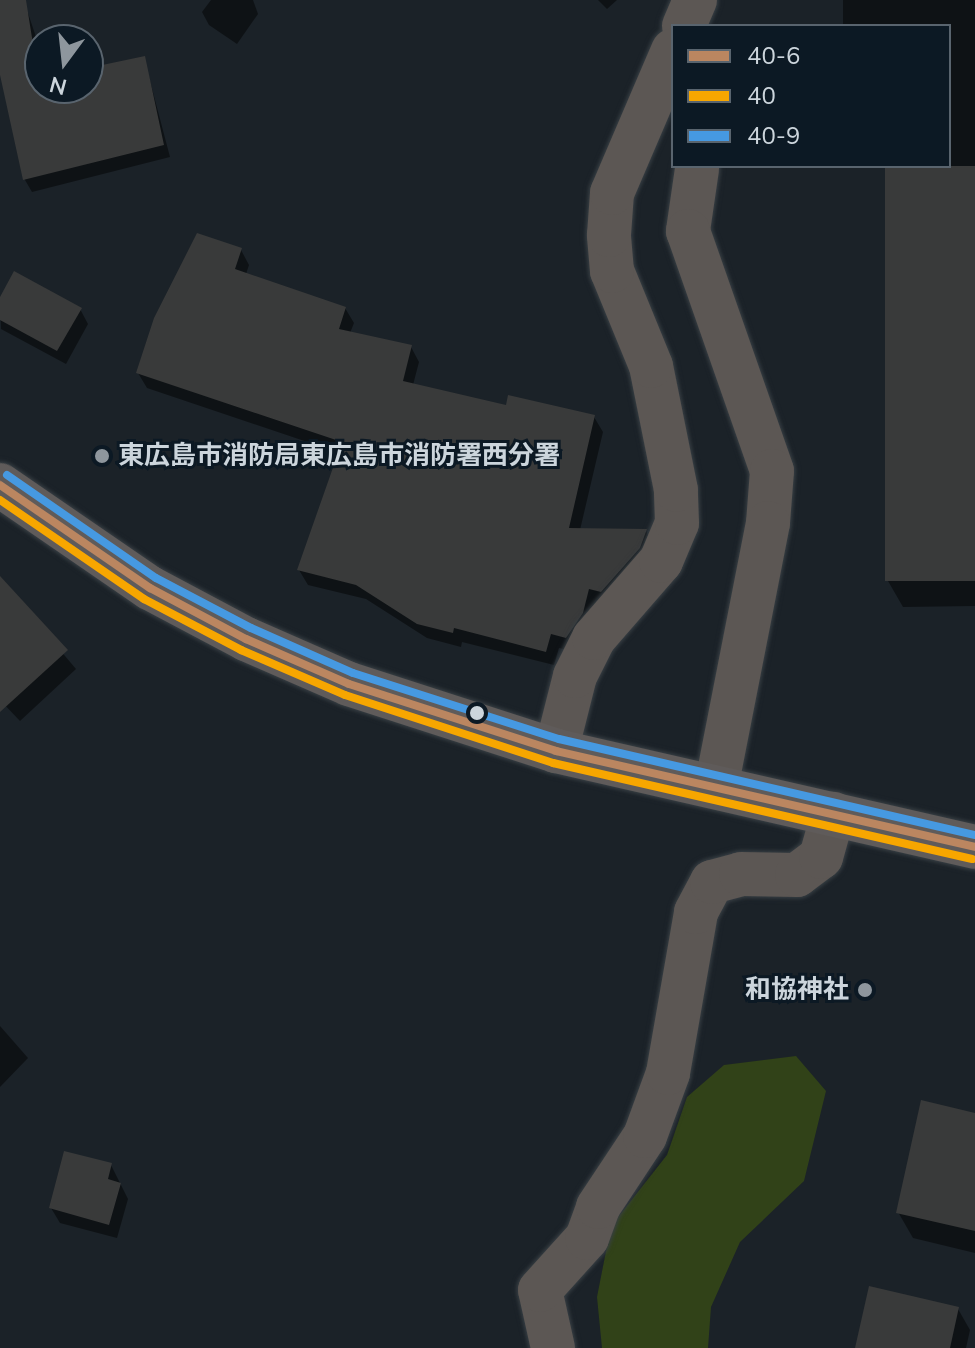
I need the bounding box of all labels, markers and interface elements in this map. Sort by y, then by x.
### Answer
north arrow [24,24,104,104]
legend [671,24,951,168]
text: 40-6 [747,40,800,72]
text: N [46,69,70,102]
text: 40 [747,80,776,112]
text: 40-9 [747,120,800,152]
place label: 東広島市消防局東広島市消防署西分署 [118,440,560,472]
marker: 東広島市消防局東広島市消防署西分署 [93,447,111,465]
unlabelled marker [469,705,485,721]
place label: 和協神社 [745,974,849,1006]
marker: 和協神社 [856,981,874,999]

